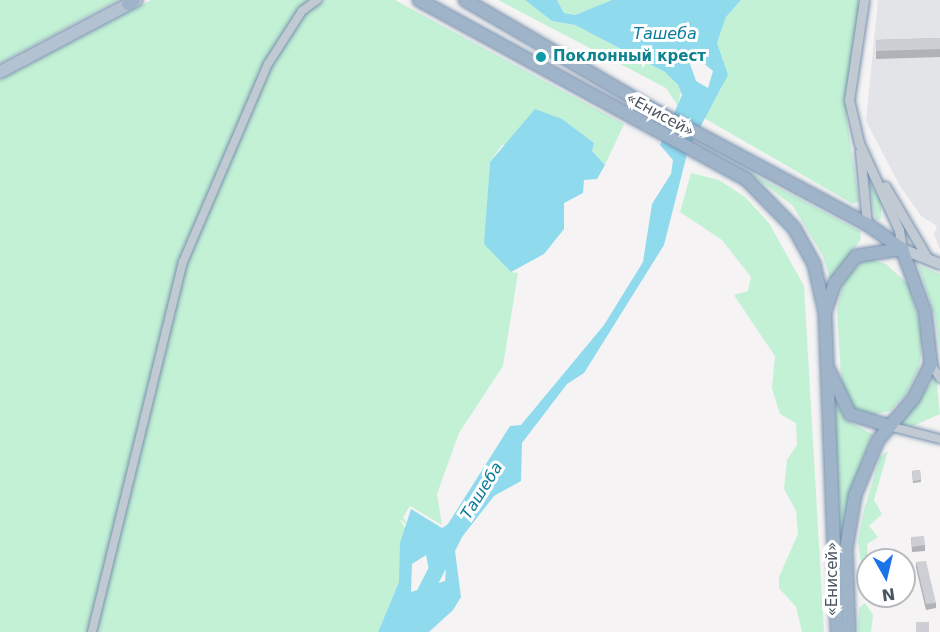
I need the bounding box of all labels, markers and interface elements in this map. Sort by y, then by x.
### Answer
water label: Ташеба [633,24,697,44]
place label: Поклонный крест [553,48,706,66]
marker: Поклонный крест [534,50,548,64]
street label: «Енисей» [623,89,697,141]
water label: Ташеба [457,459,507,523]
street label: «Енисей» [824,542,842,616]
north arrow [856,548,916,608]
text: N [880,584,896,605]

